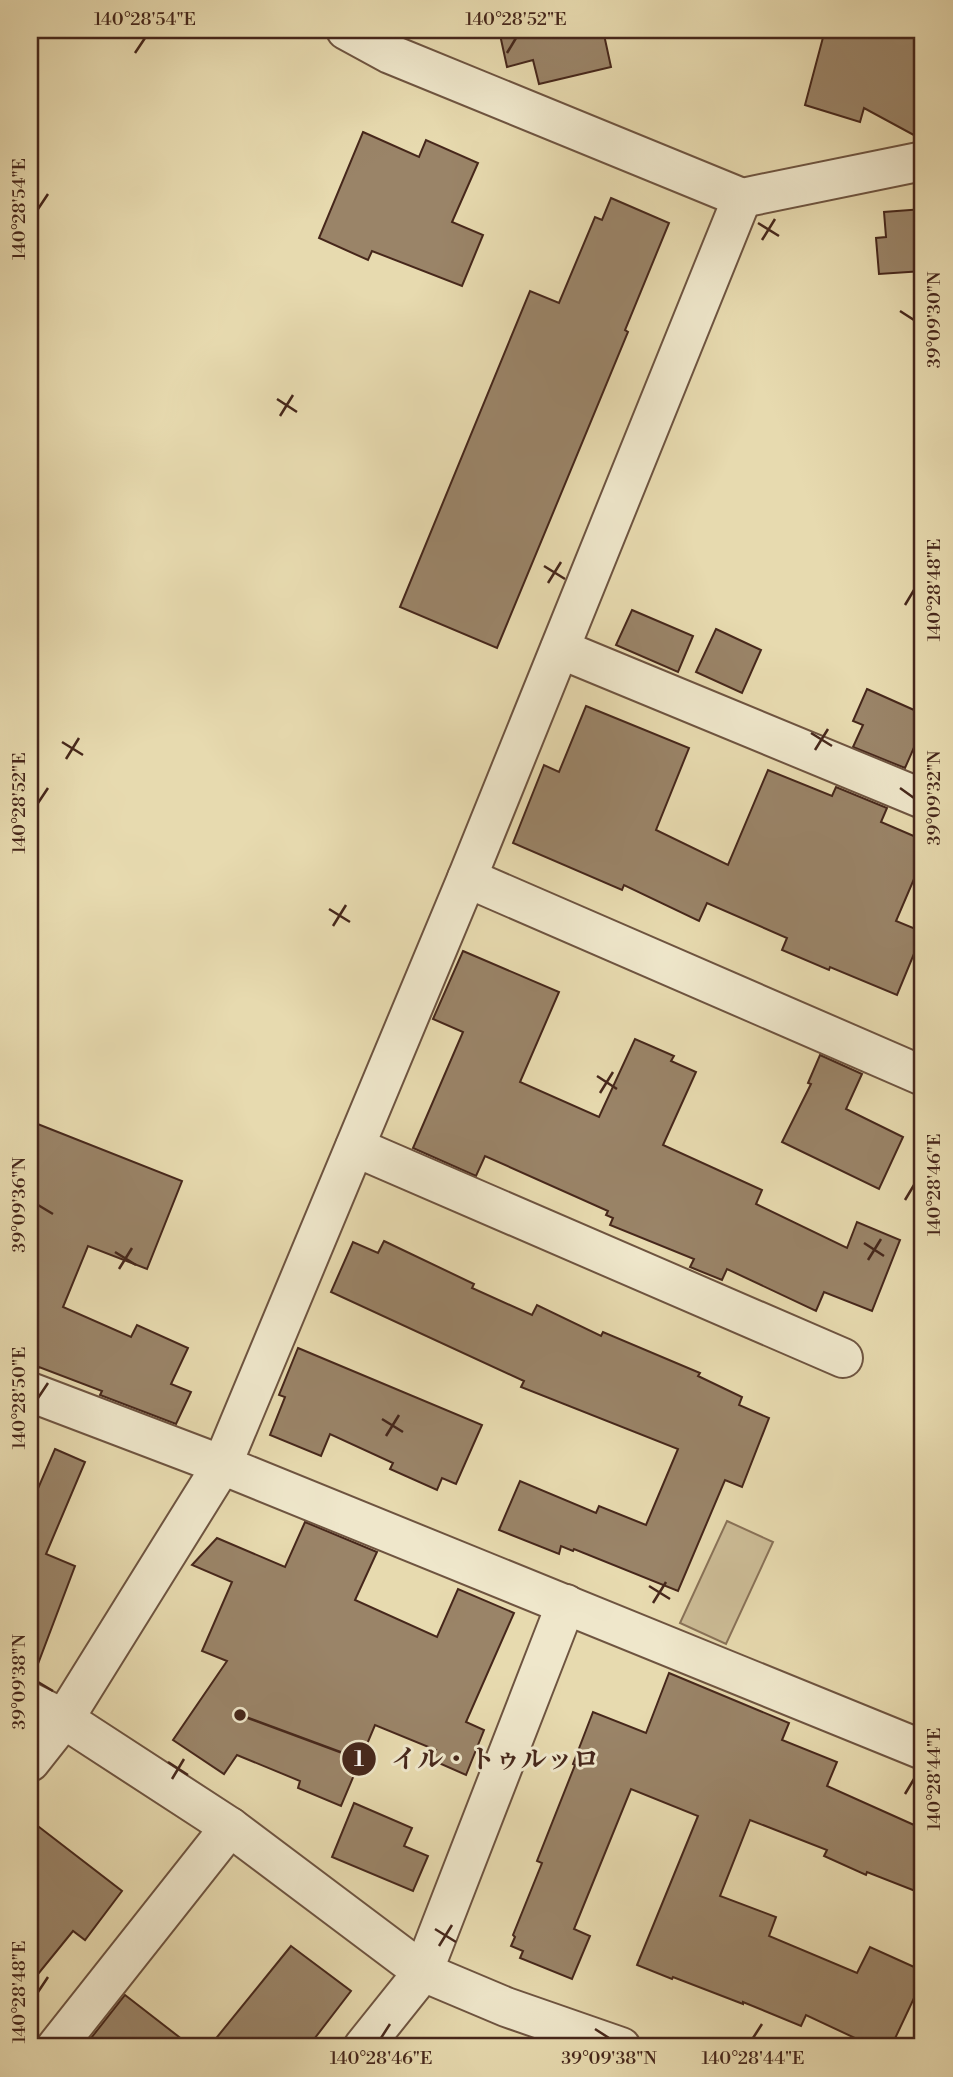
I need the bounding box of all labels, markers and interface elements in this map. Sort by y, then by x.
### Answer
text: 140°28'54"E [94,8,196,31]
text: 140°28'52"E [465,8,567,31]
text: 140°28'54"E [8,158,31,260]
text: 39°09'30"N [923,271,946,368]
text: 140°28'48"E [923,539,946,641]
text: 39°09'32"N [923,750,946,845]
text: 140°28'52"E [8,752,31,854]
text: 140°28'46"E [923,1134,946,1236]
text: 39°09'36"N [8,1157,31,1253]
text: 140°28'50"E [8,1347,31,1449]
text: 39°09'38"N [8,1634,31,1730]
text: 140°28'44"E [923,1728,946,1830]
callout: イル・トゥルッロ [342,1735,613,1782]
text: イル・トゥルッロ [391,1744,599,1776]
text: 1 [354,1747,364,1773]
text: 140°28'48"E [8,1941,31,2043]
text: 140°28'46"E [330,2047,432,2070]
text: 39°09'38"N [561,2047,657,2070]
text: 140°28'44"E [702,2047,804,2070]

